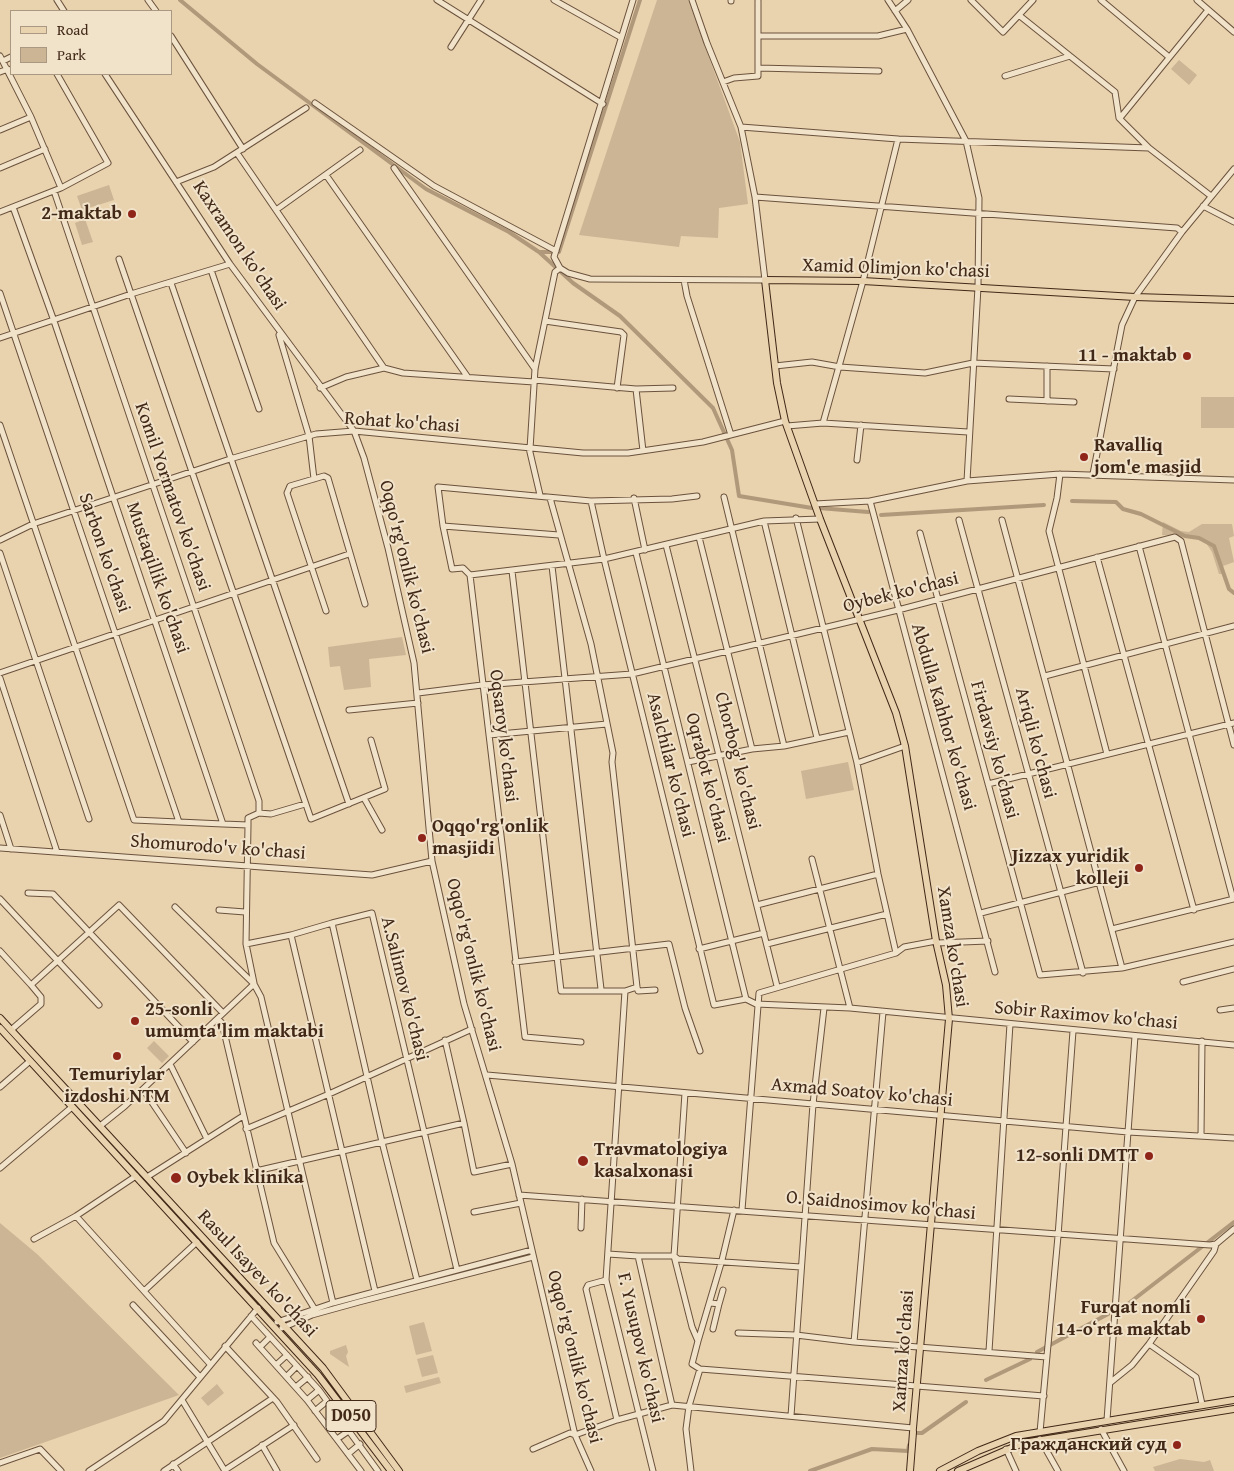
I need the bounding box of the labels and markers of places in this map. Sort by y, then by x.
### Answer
place label: 2-maktab [41,203,122,225]
marker: 2-maktab [126,208,138,220]
place label: 11 - maktab [1078,345,1177,367]
marker: 11 - maktab [1181,350,1193,362]
place label: Ravalliq jom'e masjid [1094,435,1202,479]
marker: Ravalliq jom'e masjid [1078,451,1090,463]
place label: Oqqo'rg'onlik masjidi [432,816,549,860]
marker: Oqqo'rg'onlik masjidi [416,832,428,844]
place label: Jizzax yuridik kolleji [1012,846,1129,890]
marker: Jizzax yuridik kolleji [1133,862,1145,874]
place label: 25-sonli umumta'lim maktabi [145,999,324,1043]
marker: 25-sonli umumta'lim maktabi [129,1015,141,1027]
marker: Temuriylar izdoshi NTM [111,1050,123,1062]
place label: Temuriylar izdoshi NTM [64,1064,170,1108]
place label: Travmatologiya kasalxonasi [594,1139,727,1183]
place label: 12-sonli DMTT [1016,1145,1139,1167]
marker: 12-sonli DMTT [1143,1150,1155,1162]
marker: Travmatologiya kasalxonasi [576,1154,590,1168]
place label: Oybek klinika [187,1167,304,1189]
marker: Oybek klinika [169,1171,183,1185]
place label: Furqat nomli 14-oʻrta maktab [1056,1297,1191,1341]
marker: Furqat nomli 14-oʻrta maktab [1195,1313,1207,1325]
place label: Гражданский суд [1010,1434,1167,1456]
marker: Гражданский суд [1171,1439,1183,1451]

